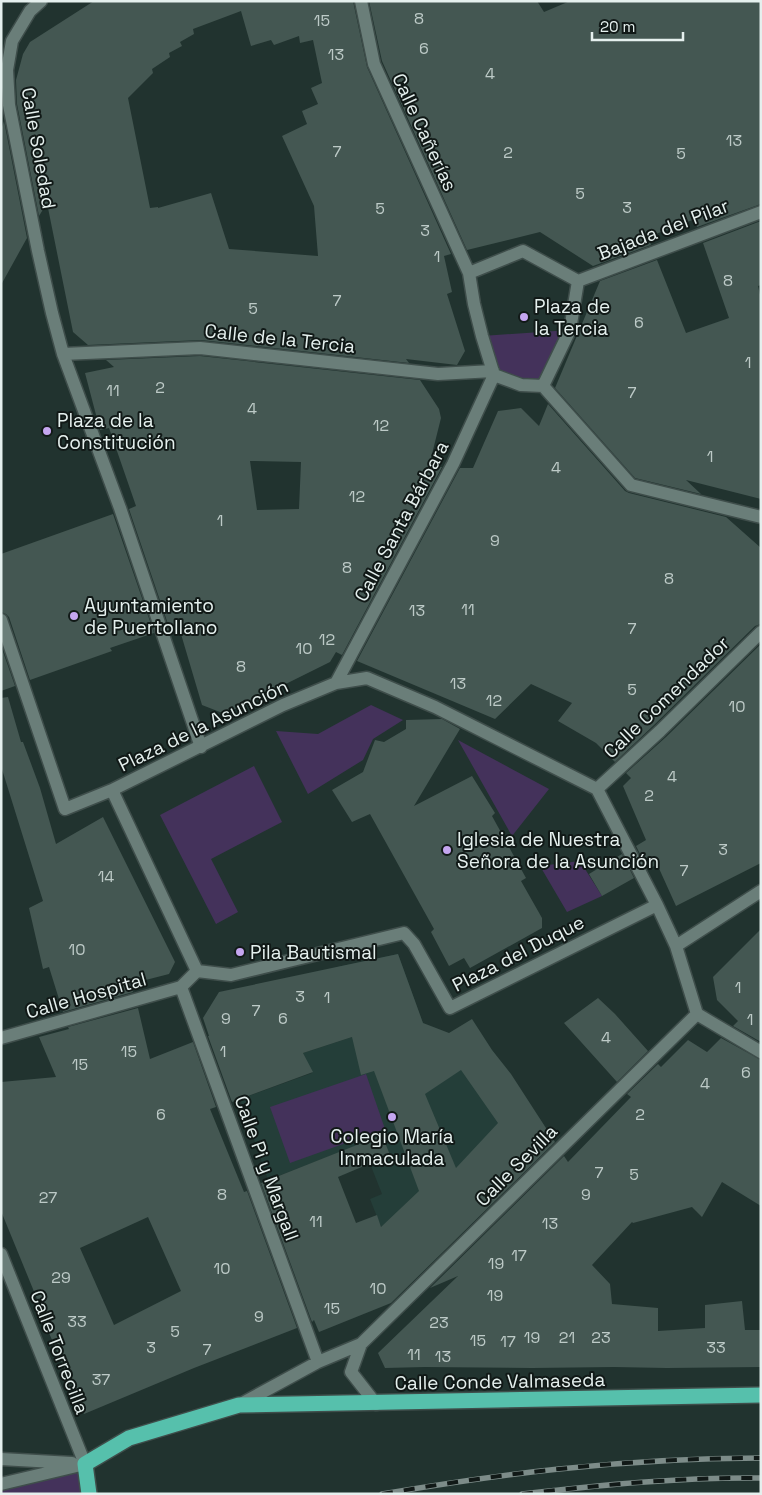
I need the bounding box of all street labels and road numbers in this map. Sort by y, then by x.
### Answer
street label: Calle Cañerías [386,69,463,195]
street label: Calle Soledad [16,85,61,211]
street label: Bajada del Pilar [594,193,732,266]
street label: Calle de la Tercia [203,318,357,359]
street label: Calle Santa Bárbara [348,436,454,606]
street label: Calle Comendador [598,631,735,764]
street label: Plaza de la Asunción [114,673,292,777]
street label: Plaza del Duque [448,909,589,998]
street label: Calle Hospital [23,966,149,1025]
street label: Calle Pi y Margall [229,1092,304,1244]
street label: Calle Sevilla [470,1119,563,1212]
street label: Calle Torrecilla [24,1287,95,1418]
street label: Calle Conde Valmaseda [395,1367,606,1396]

